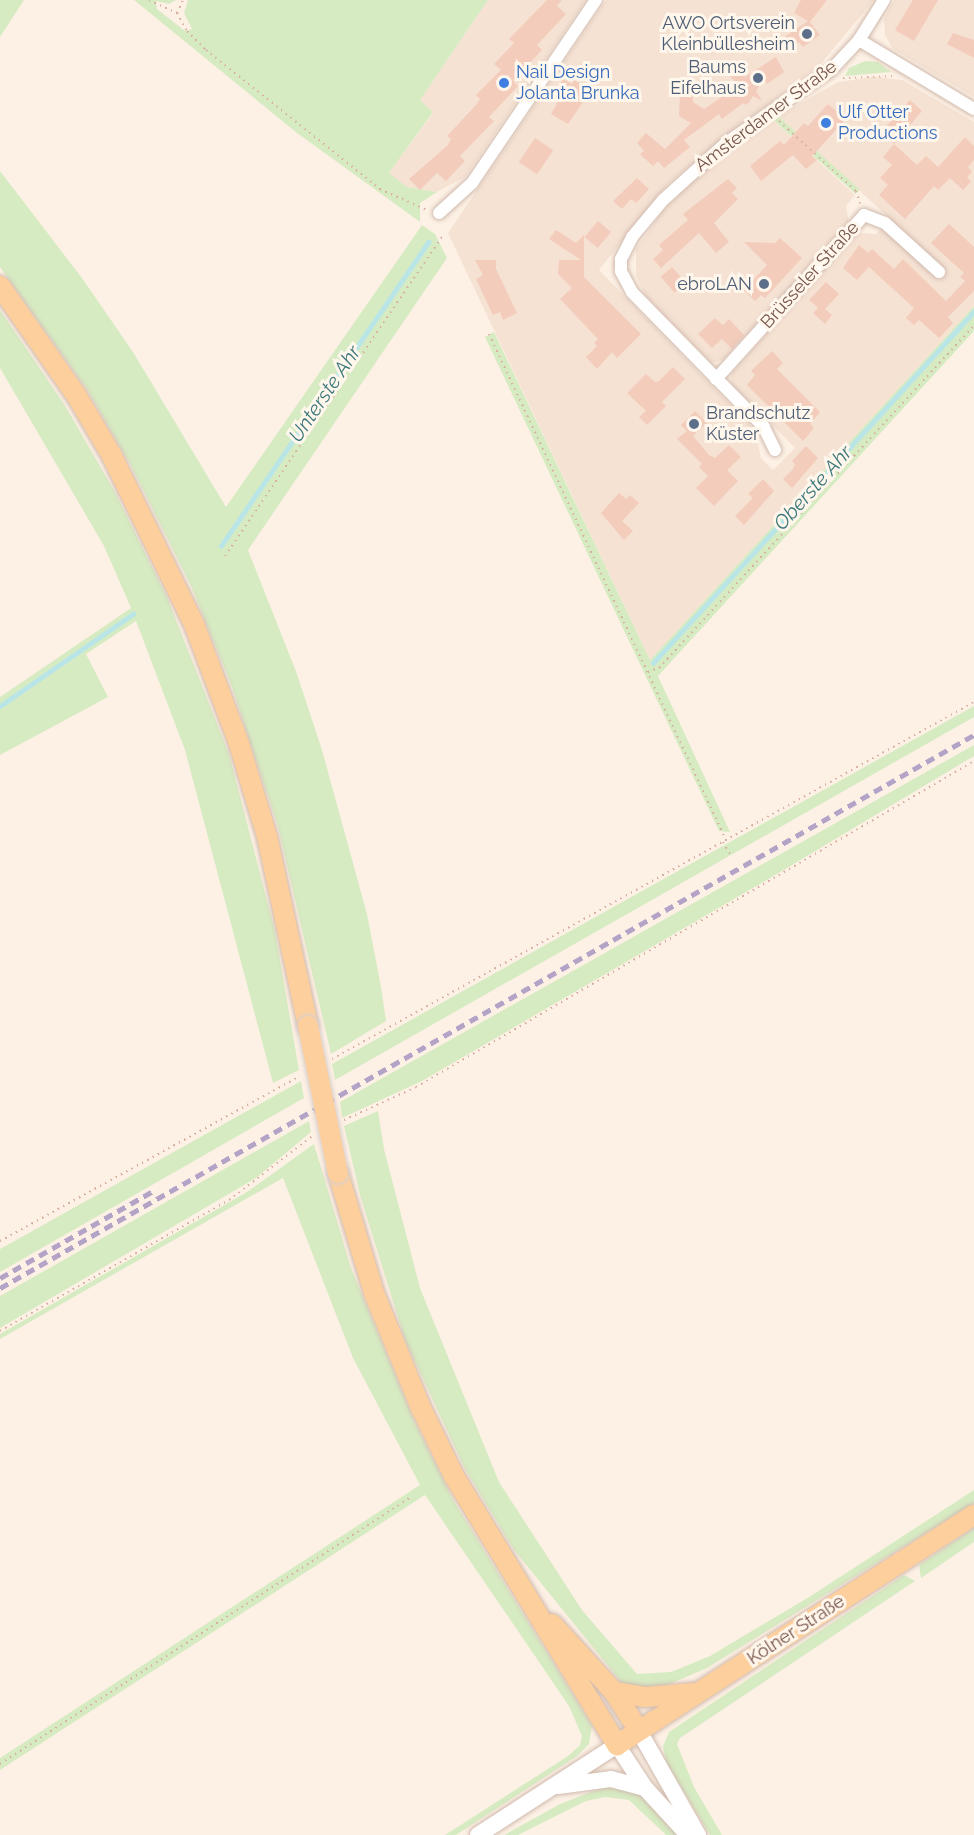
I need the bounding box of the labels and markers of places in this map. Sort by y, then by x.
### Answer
place label: AWO Ortsverein Kleinbüllesheim [661,13,795,56]
marker: AWO Ortsverein Kleinbüllesheim [800,27,814,41]
place label: Baums Eifelhaus [670,57,746,100]
place label: Nail Design Jolanta Brunka [516,62,640,104]
marker: Baums Eifelhaus [751,71,765,85]
marker: Nail Design Jolanta Brunka [497,76,511,90]
place label: Ulf Otter Productions [838,102,938,144]
marker: Ulf Otter Productions [819,116,833,130]
place label: ebroLAN [677,273,752,295]
marker: ebroLAN [757,277,771,291]
place label: Brandschutz Küster [706,403,810,446]
marker: Brandschutz Küster [687,417,701,431]

